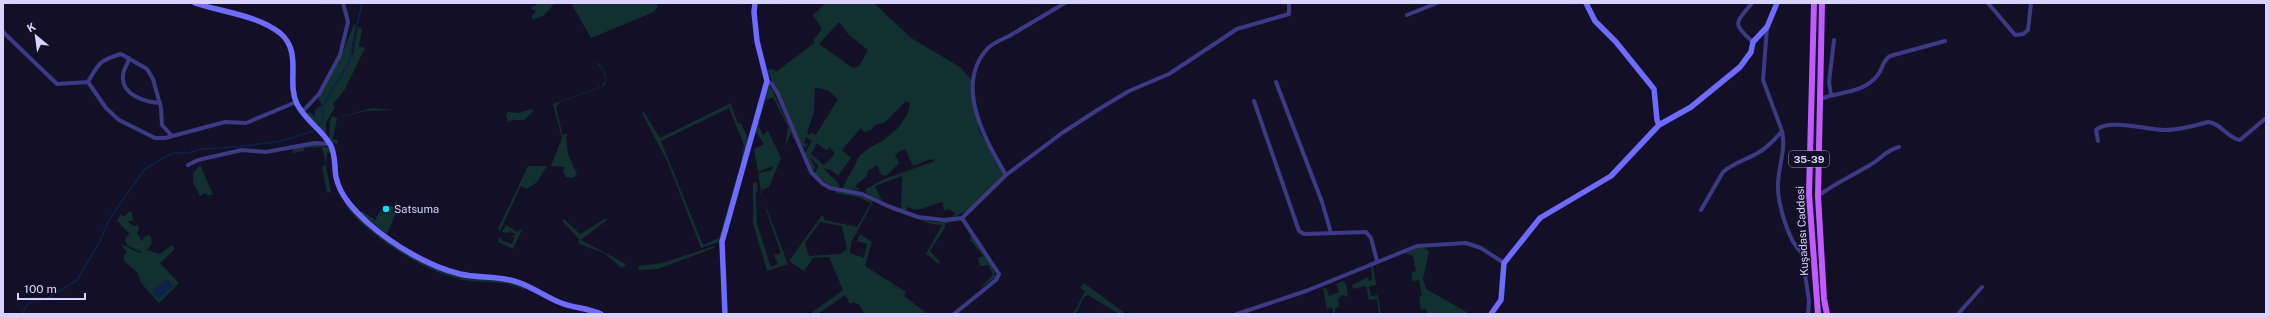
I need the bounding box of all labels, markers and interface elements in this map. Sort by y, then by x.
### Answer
north arrow [16,16,56,56]
text: K [25,20,38,34]
road number: 35-39 [1789,151,1829,167]
street label: Kuşadası Caddesi [1794,186,1811,276]
place label: Satsuma [394,203,439,215]
marker: Satsuma [381,204,391,214]
scale bar [18,275,85,301]
text: 100 m [24,282,57,296]

